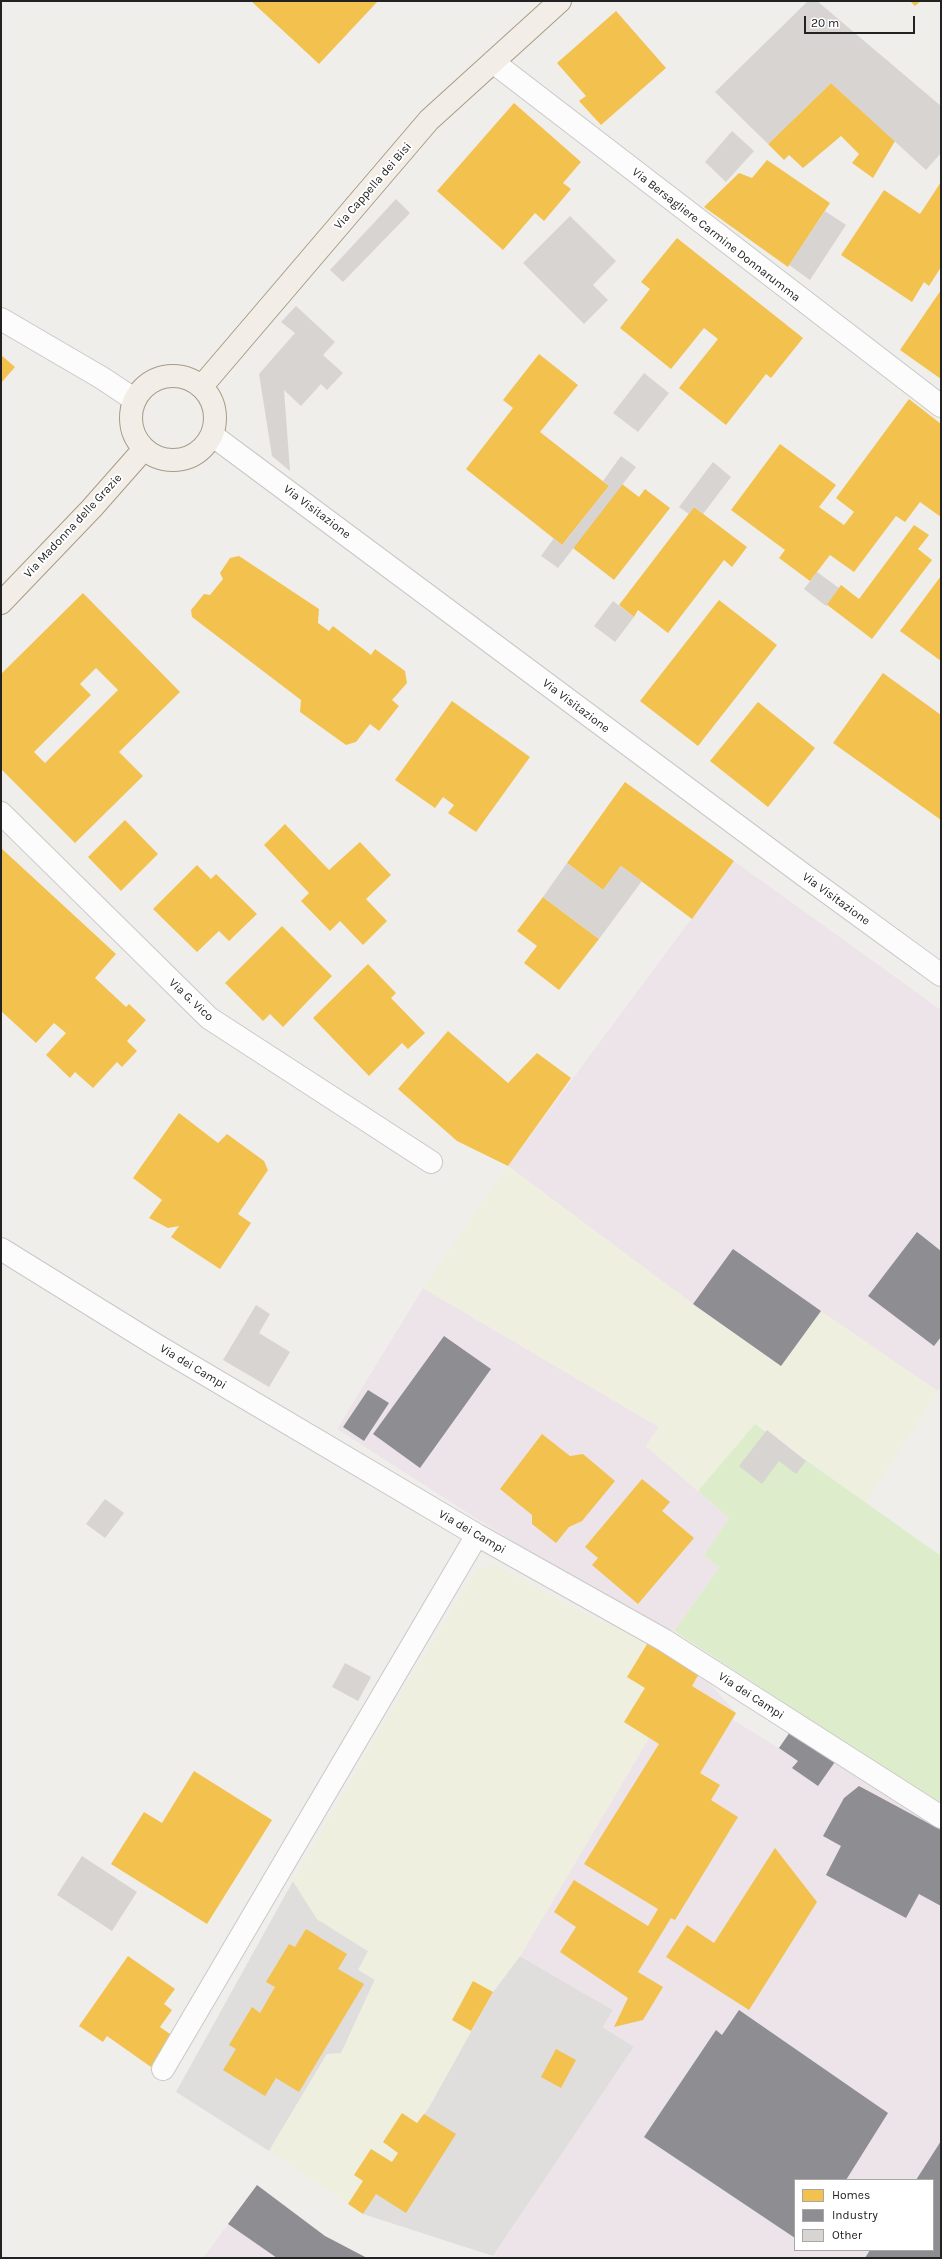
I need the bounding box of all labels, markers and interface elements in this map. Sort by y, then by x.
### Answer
scale bar [806,8,917,34]
text: 20 m [811,16,839,30]
street label: Via Cappella dei Bisi [331,139,415,233]
street label: Via Bersagliere Carmine Donnarumma [629,165,803,305]
street label: Via Madonna delle Grazie [21,471,125,581]
street label: Via Visitazione [281,482,353,542]
street label: Via Visitazione [540,676,612,736]
street label: Via Visitazione [799,870,873,928]
street label: Via G. Vico [166,976,216,1024]
street label: Via dei Campi [157,1341,229,1393]
street label: Via dei Campi [436,1507,508,1557]
street label: Via dei Campi [716,1669,786,1723]
legend [794,2179,934,2251]
text: Homes [832,2188,870,2202]
text: Industry [832,2208,878,2222]
text: Other [832,2228,862,2242]

